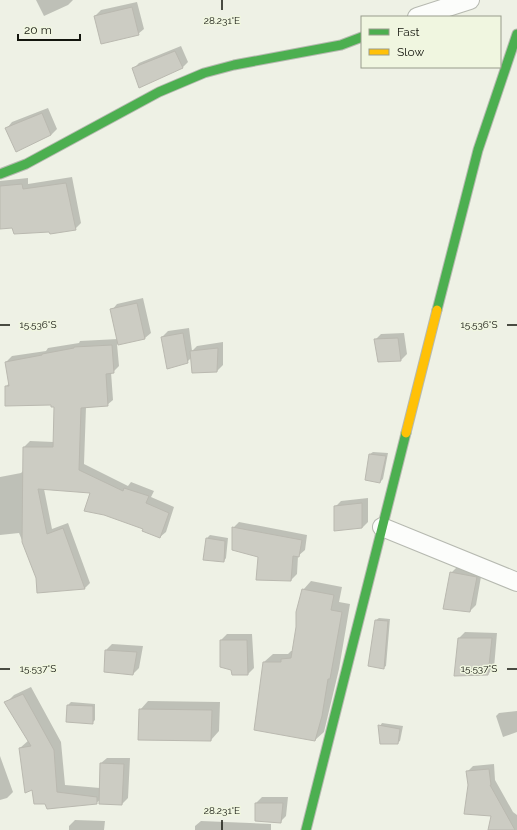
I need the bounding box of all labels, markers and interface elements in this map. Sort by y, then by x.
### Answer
text: 28.231°E [204,15,240,26]
scale bar [18,16,80,42]
legend [361,16,501,68]
text: 20 m [24,23,52,37]
text: Fast [397,25,420,39]
text: Slow [397,45,424,59]
text: 15.536°S [19,319,57,330]
text: 15.536°S [460,319,498,330]
text: 15.537°S [20,663,56,674]
text: 15.537°S [461,663,497,674]
text: 28.231°E [204,805,240,816]

